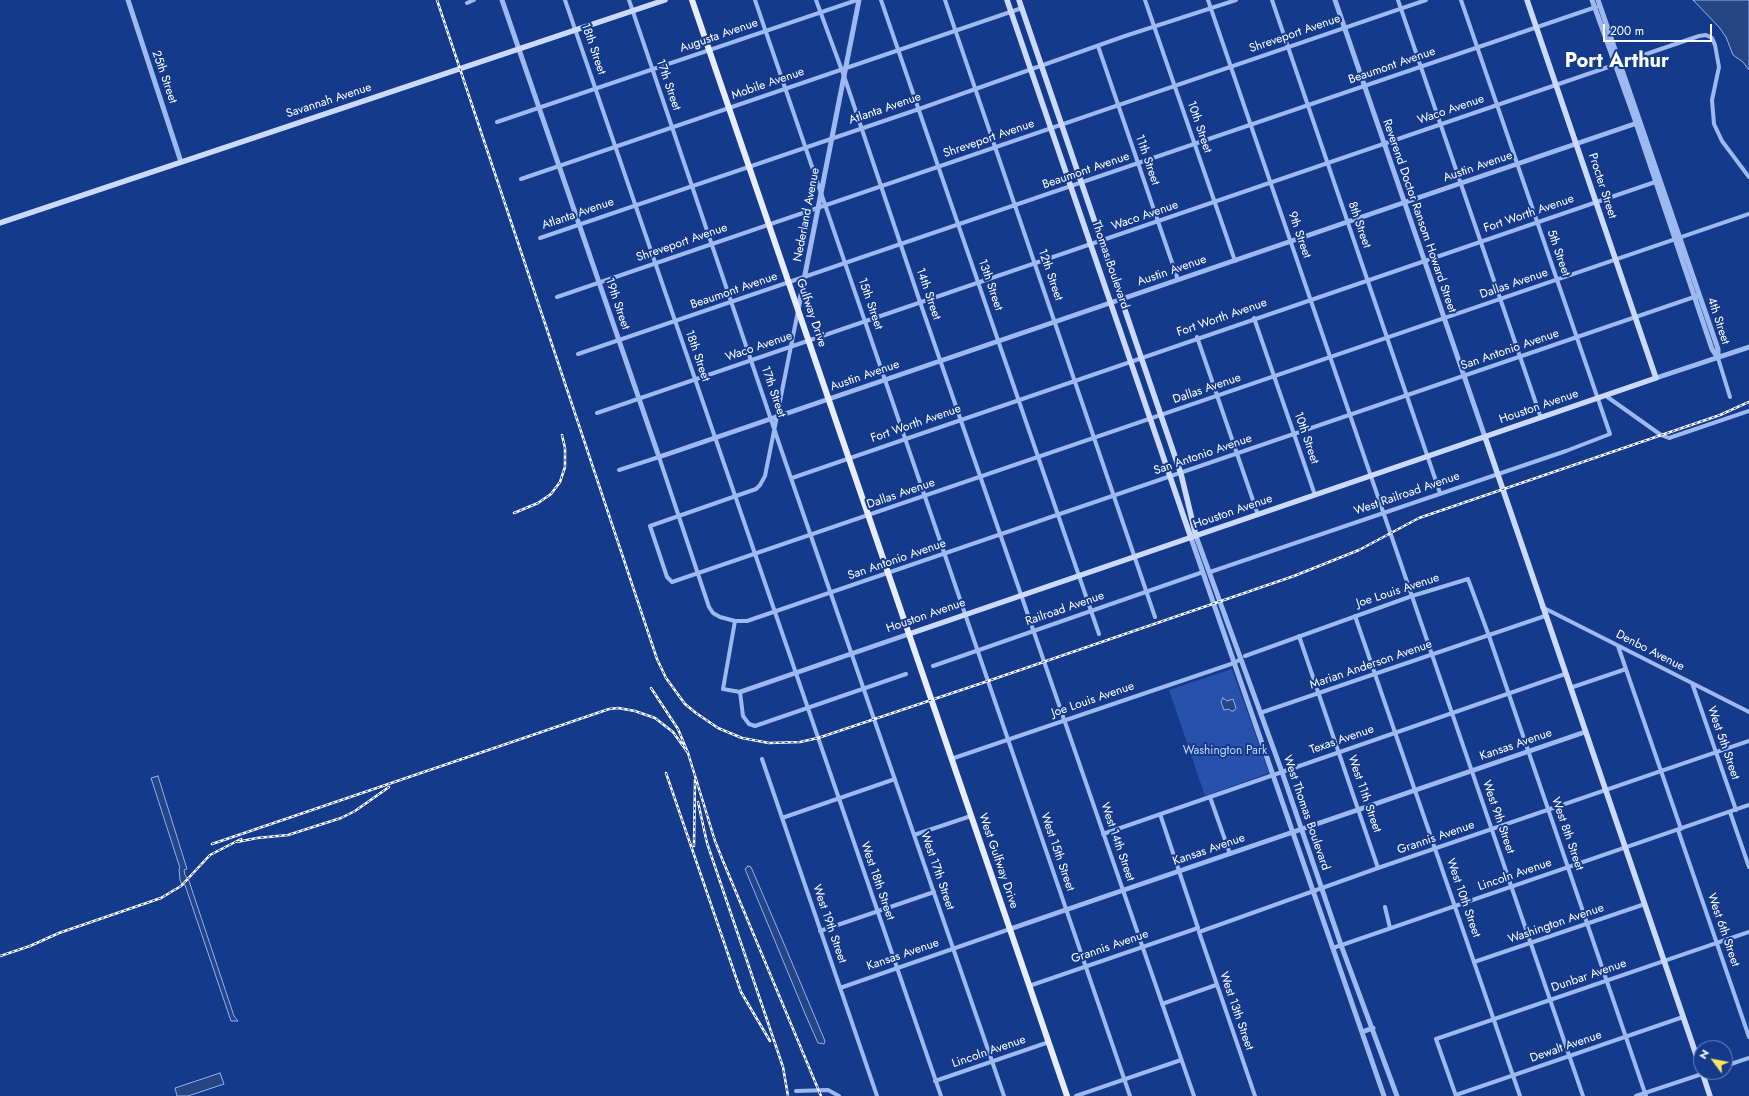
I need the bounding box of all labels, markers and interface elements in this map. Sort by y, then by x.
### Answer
street label: Shreveport Avenue [1248,12,1342,56]
street label: Augusta Avenue [678,16,760,56]
scale bar [1605,16,1714,42]
street label: 18th Street [578,21,608,77]
text: 200 m [1610,22,1644,40]
street label: Beaumont Avenue [1347,44,1437,88]
street label: 25th Street [148,49,180,105]
district label: Port Arthur [1565,50,1669,74]
street label: 17th Street [653,58,683,112]
street label: Mobile Avenue [730,65,806,103]
street label: Savannah Avenue [284,80,374,122]
street label: Atlanta Avenue [847,90,923,128]
street label: Waco Avenue [1416,92,1486,128]
street label: 10th Street [1183,99,1215,155]
street label: Shreveport Avenue [942,117,1036,161]
street label: Reverend Doctor Ransom Howard Street [1379,117,1459,315]
street label: 11th Street [1132,133,1162,187]
street label: Austin Avenue [1442,148,1514,186]
street label: Beaumont Avenue [1041,149,1131,193]
street label: Procter Street [1585,151,1619,221]
street label: Nederland Avenue [791,167,823,263]
street label: Fort Worth Avenue [1482,192,1576,236]
street label: Atlanta Avenue [540,195,616,233]
street label: Waco Avenue [1110,198,1180,234]
street label: 8th Street [1344,200,1374,250]
street label: 9th Street [1284,210,1314,260]
street label: Thomas Boulevard [1088,219,1132,311]
street label: Shreveport Avenue [635,221,729,265]
street label: 5th Street [1543,228,1573,278]
street label: 12th Street [1034,247,1066,303]
street label: Austin Avenue [1136,252,1208,290]
street label: 13th Street [975,257,1005,313]
street label: 14th Street [912,266,944,322]
street label: Dallas Avenue [1478,266,1550,302]
street label: Beaumont Avenue [689,269,779,313]
street label: 19th Street [601,276,633,332]
street label: 15th Street [854,276,886,332]
street label: Gulfway Drive [793,277,829,349]
street label: Fort Worth Avenue [1175,296,1269,340]
street label: 4th Street [1704,296,1732,346]
street label: San Antonio Avenue [1459,326,1561,374]
street label: 18th Street [682,328,712,384]
street label: Waco Avenue [724,329,794,365]
street label: Austin Avenue [829,357,901,395]
street label: 17th Street [758,365,788,419]
street label: Dallas Avenue [1171,371,1243,407]
street label: Houston Avenue [1497,387,1581,427]
street label: Fort Worth Avenue [869,402,963,446]
street label: 10th Street [1290,410,1322,466]
street label: San Antonio Avenue [1152,431,1254,479]
street label: West Railroad Avenue [1352,469,1462,519]
street label: Dallas Avenue [865,476,937,512]
street label: Houston Avenue [1191,492,1275,532]
street label: San Antonio Avenue [846,536,948,584]
street label: Joe Louis Avenue [1355,571,1441,611]
street label: Railroad Avenue [1024,589,1106,629]
street label: Houston Avenue [884,596,968,636]
street label: Denbo Avenue [1613,628,1687,674]
street label: Marian Anderson Avenue [1308,637,1434,693]
street label: Joe Louis Avenue [1050,679,1136,721]
street label: West 5th Street [1704,704,1742,782]
street label: Texas Avenue [1308,722,1376,758]
street label: Kansas Avenue [1478,726,1554,764]
park label: Washington Park [1183,744,1267,758]
street label: West Thomas Boulevard [1280,754,1332,872]
street label: West 11th Street [1344,754,1384,834]
street label: West 9th Street [1479,778,1517,856]
street label: West 8th Street [1548,796,1586,872]
street label: West 14th Street [1097,801,1137,883]
street label: West 15th Street [1037,811,1077,893]
street label: West Gulfway Drive [975,812,1021,910]
street label: Grannis Avenue [1395,818,1477,858]
street label: West 17th Street [917,830,957,912]
street label: Kansas Avenue [1171,831,1247,869]
street label: West 18th Street [857,840,897,922]
street label: Lincoln Avenue [1476,856,1554,894]
street label: West 10th Street [1443,857,1483,939]
street label: West 19th Street [809,883,849,965]
street label: West 6th Street [1704,891,1742,969]
street label: Washington Avenue [1506,901,1606,947]
street label: Grannis Avenue [1069,927,1151,967]
street label: Kansas Avenue [865,936,941,974]
street label: Dunbar Avenue [1550,956,1628,996]
street label: West 13th Street [1216,970,1256,1052]
street label: Dewalt Avenue [1528,1028,1604,1066]
street label: Lincoln Avenue [950,1033,1028,1071]
north arrow [1693,1040,1733,1080]
text: N [1695,1046,1713,1062]

